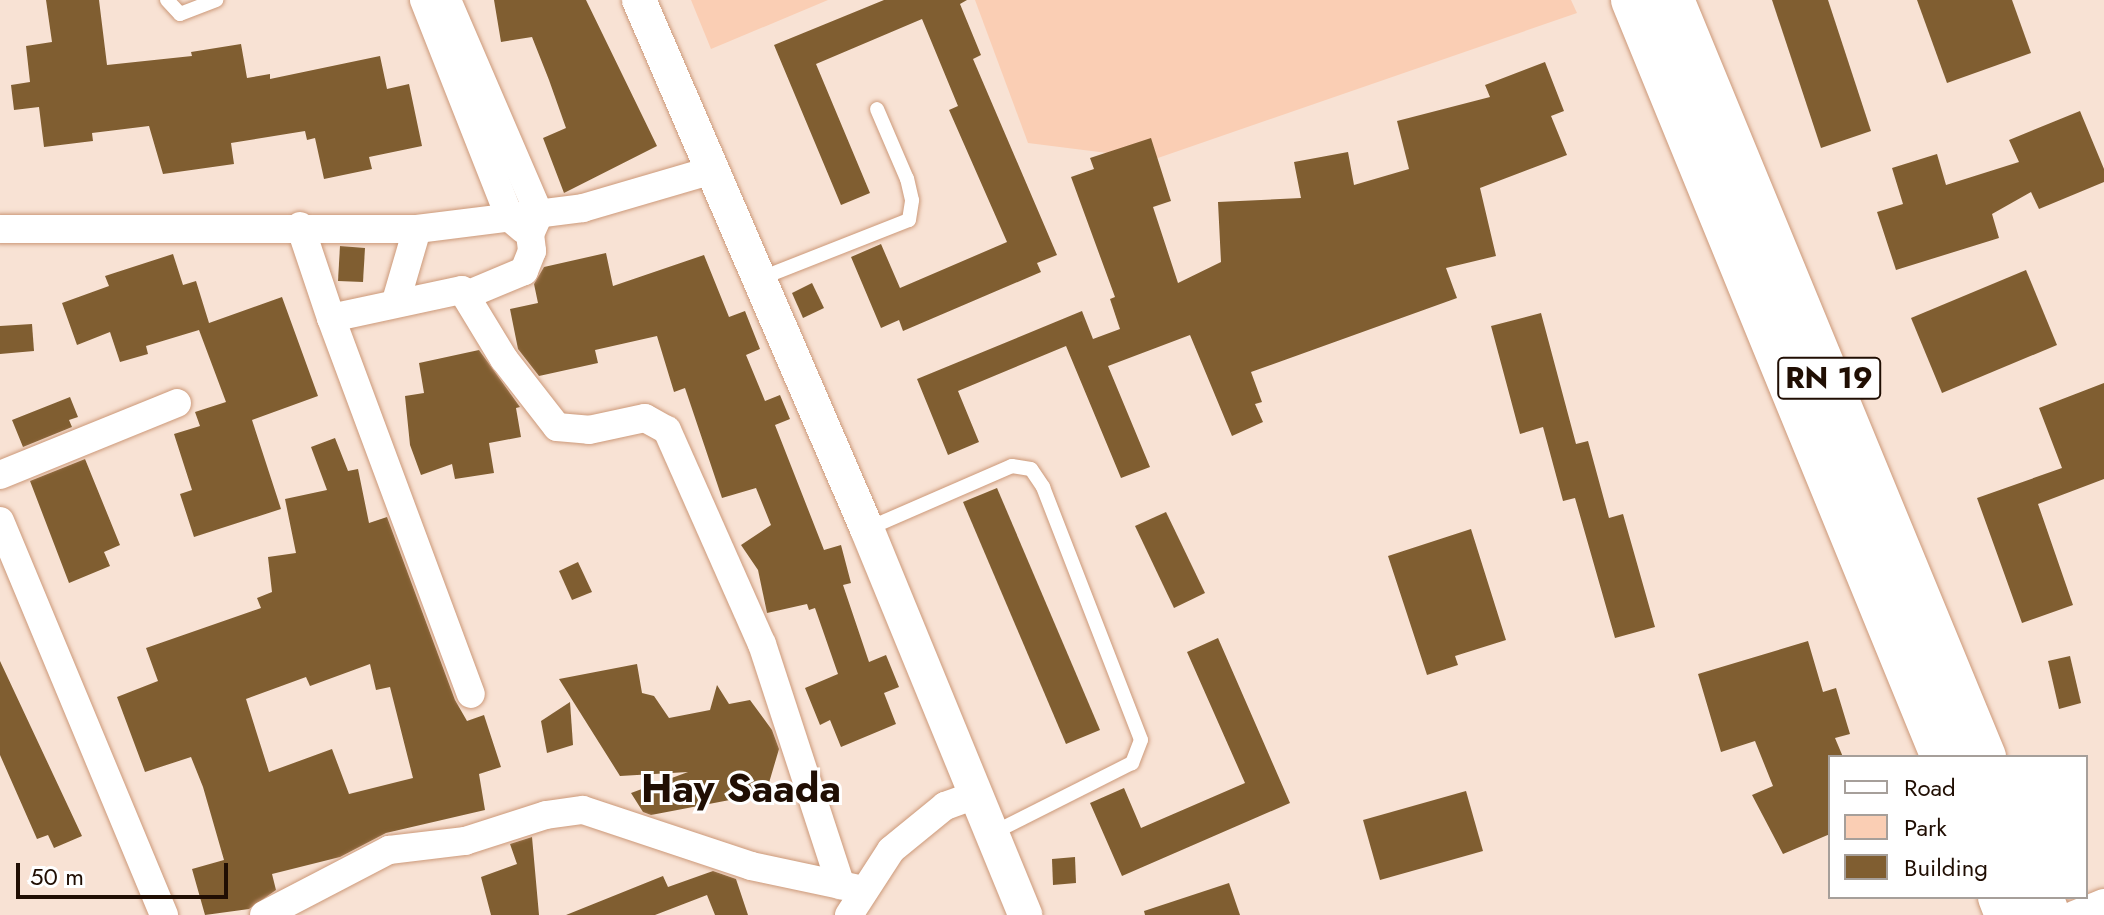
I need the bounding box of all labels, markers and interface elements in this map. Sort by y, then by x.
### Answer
road number: RN 19 [1777,352,1881,404]
legend [1828,755,2088,899]
district label: Hay Saada [641,764,841,812]
text: Road [1904,770,1956,805]
text: Park [1904,810,1947,845]
scale bar [20,847,232,897]
text: Building [1904,850,1988,885]
text: 50 m [30,859,84,894]

